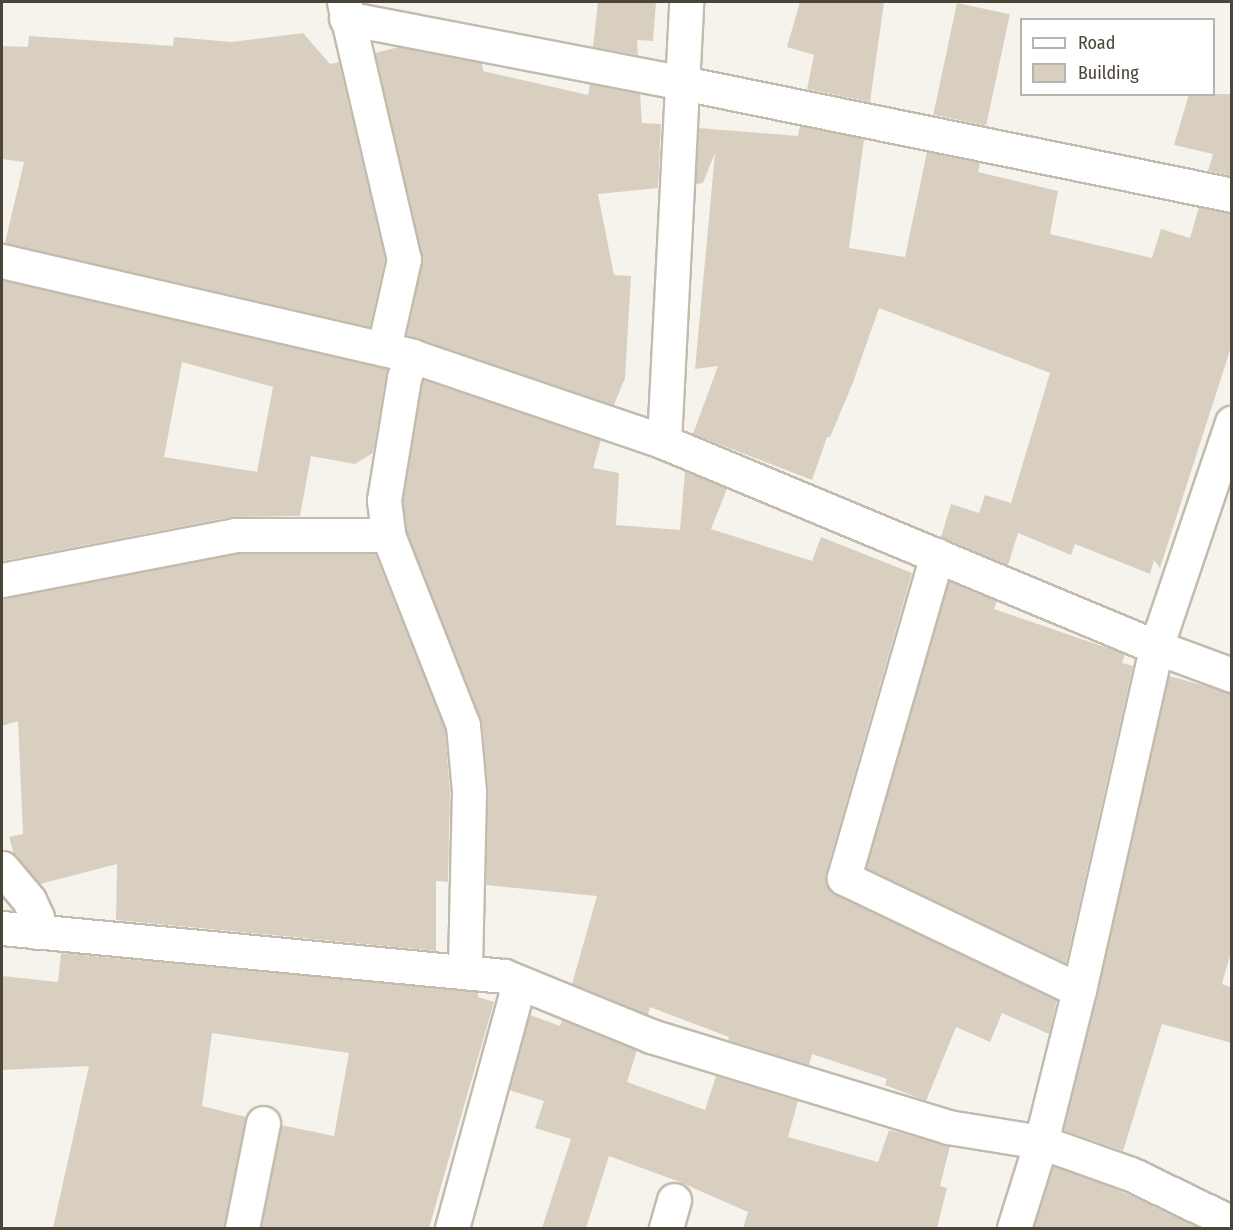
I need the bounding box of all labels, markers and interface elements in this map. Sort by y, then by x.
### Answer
legend [1020,18,1215,96]
text: Road [1078,32,1115,54]
text: Building [1078,62,1139,84]

